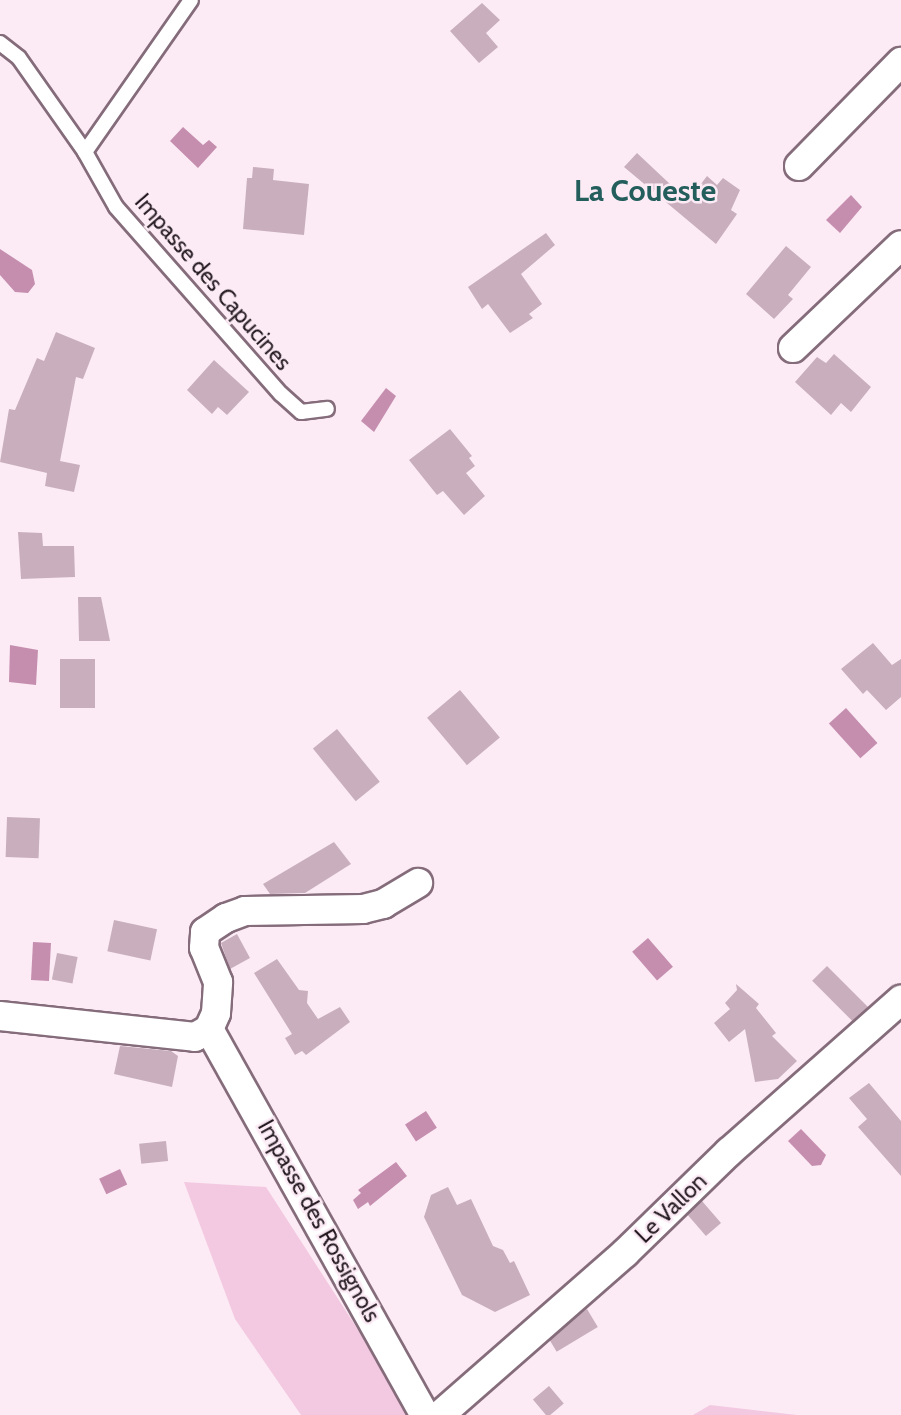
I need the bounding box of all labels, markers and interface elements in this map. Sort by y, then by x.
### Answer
district label: La Coueste [574,173,716,209]
street label: Impasse des Capucines [129,188,297,376]
street label: Impasse des Rossignols [252,1115,386,1327]
street label: Le Vallon [630,1167,712,1249]

